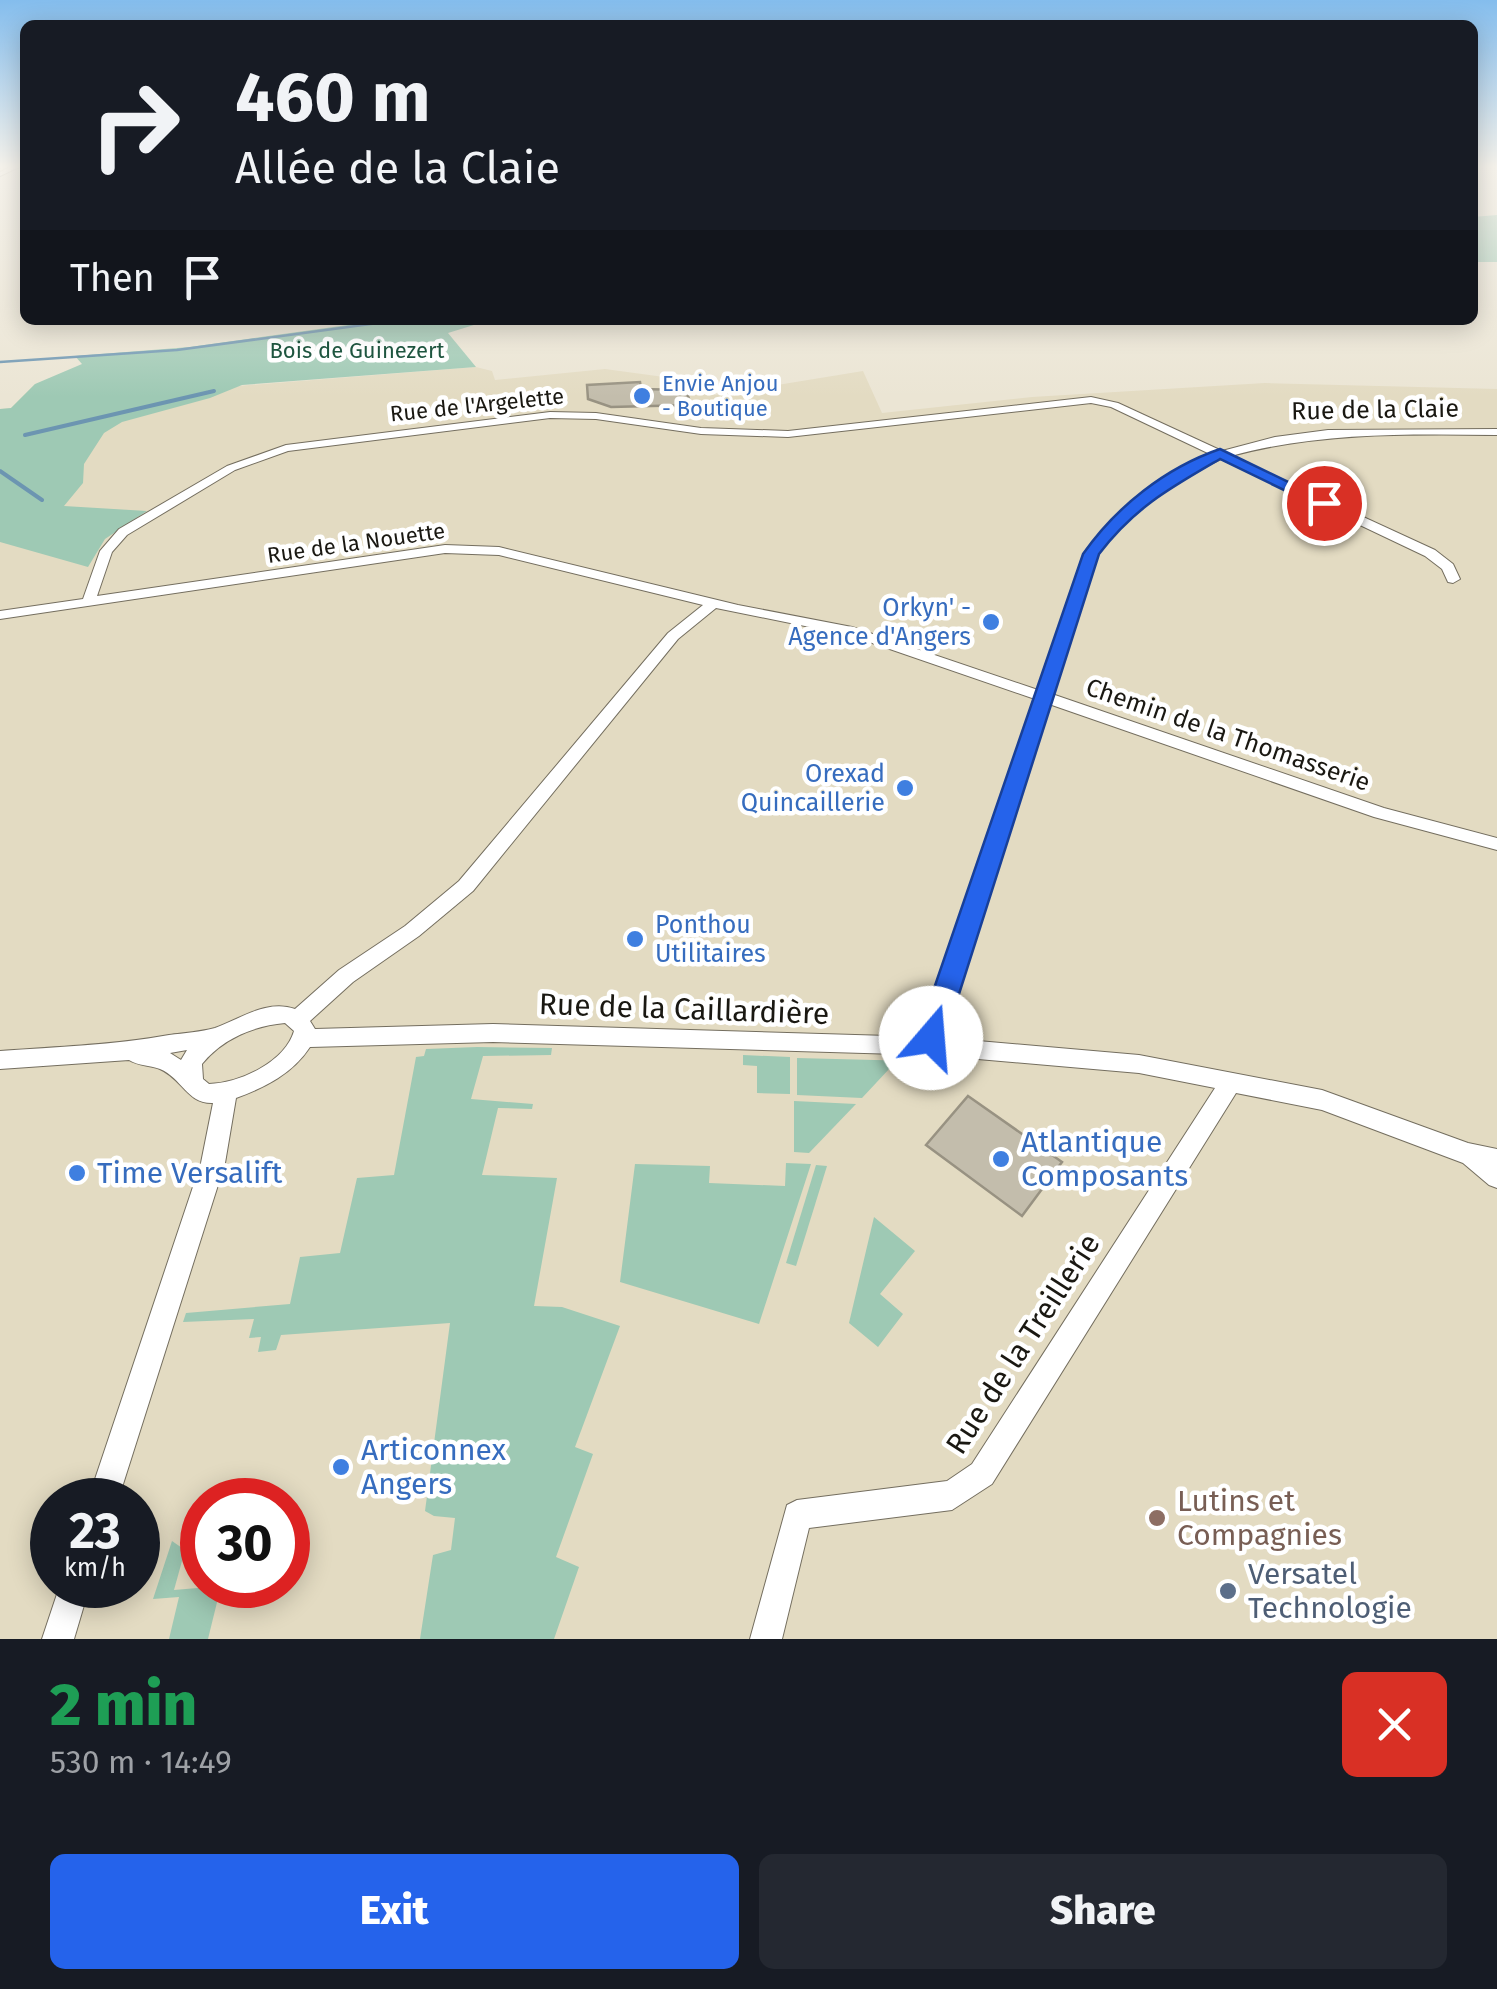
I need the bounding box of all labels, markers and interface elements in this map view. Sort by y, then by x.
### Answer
text: 460 m [235,56,431,140]
icon: right [70,60,200,190]
text: Allée de la Claie [235,141,560,195]
icon: arrive [175,250,230,305]
text: Then [70,255,155,301]
park label: Bois de Guinezert [269,337,445,364]
place label: Envie Anjou - Boutique [662,370,778,422]
street label: Rue de l'Argelette [389,382,565,428]
marker: Envie Anjou - Boutique [631,385,653,407]
street label: Rue de la Claie [1291,394,1459,426]
pin [1282,461,1367,546]
icon: arrive [1297,476,1352,531]
street label: Rue de la Nouette [265,517,447,569]
place label: Orkyn' - Agence d'Angers [788,593,971,652]
marker: Orkyn' - Agence d'Angers [980,611,1002,633]
street label: Chemin de la Thomasserie [1082,672,1374,798]
place label: Orexad Quincaillerie [741,759,885,818]
marker: Orexad Quincaillerie [894,777,916,799]
place label: Ponthou Utilitaires [655,910,766,969]
marker: Ponthou Utilitaires [624,928,646,950]
street label: Rue de la Caillardière [538,986,830,1032]
position arrow [879,986,983,1090]
place label: Atlantique Composants [1021,1124,1188,1194]
marker: Atlantique Composants [990,1148,1012,1170]
place label: Time Versalift [97,1155,282,1191]
marker: Time Versalift [66,1162,88,1184]
street label: Rue de la Treillerie [938,1227,1108,1461]
place label: Articonnex Angers [361,1432,507,1502]
marker: Articonnex Angers [330,1456,352,1478]
speed limit sign: 30 [180,1478,310,1608]
place label: Lutins et Compagnies [1177,1483,1342,1553]
text: 23 [69,1501,121,1561]
marker: Lutins et Compagnies [1146,1507,1168,1529]
text: km/h [64,1553,126,1583]
place label: Versatel Technologie [1248,1556,1412,1626]
marker: Versatel Technologie [1217,1580,1239,1602]
text: 2 min [50,1669,197,1741]
button: close [1342,1672,1447,1777]
text: 530 m · 14:49 [50,1743,232,1781]
button: Exit [50,1854,739,1969]
button: Share [759,1854,1447,1969]

